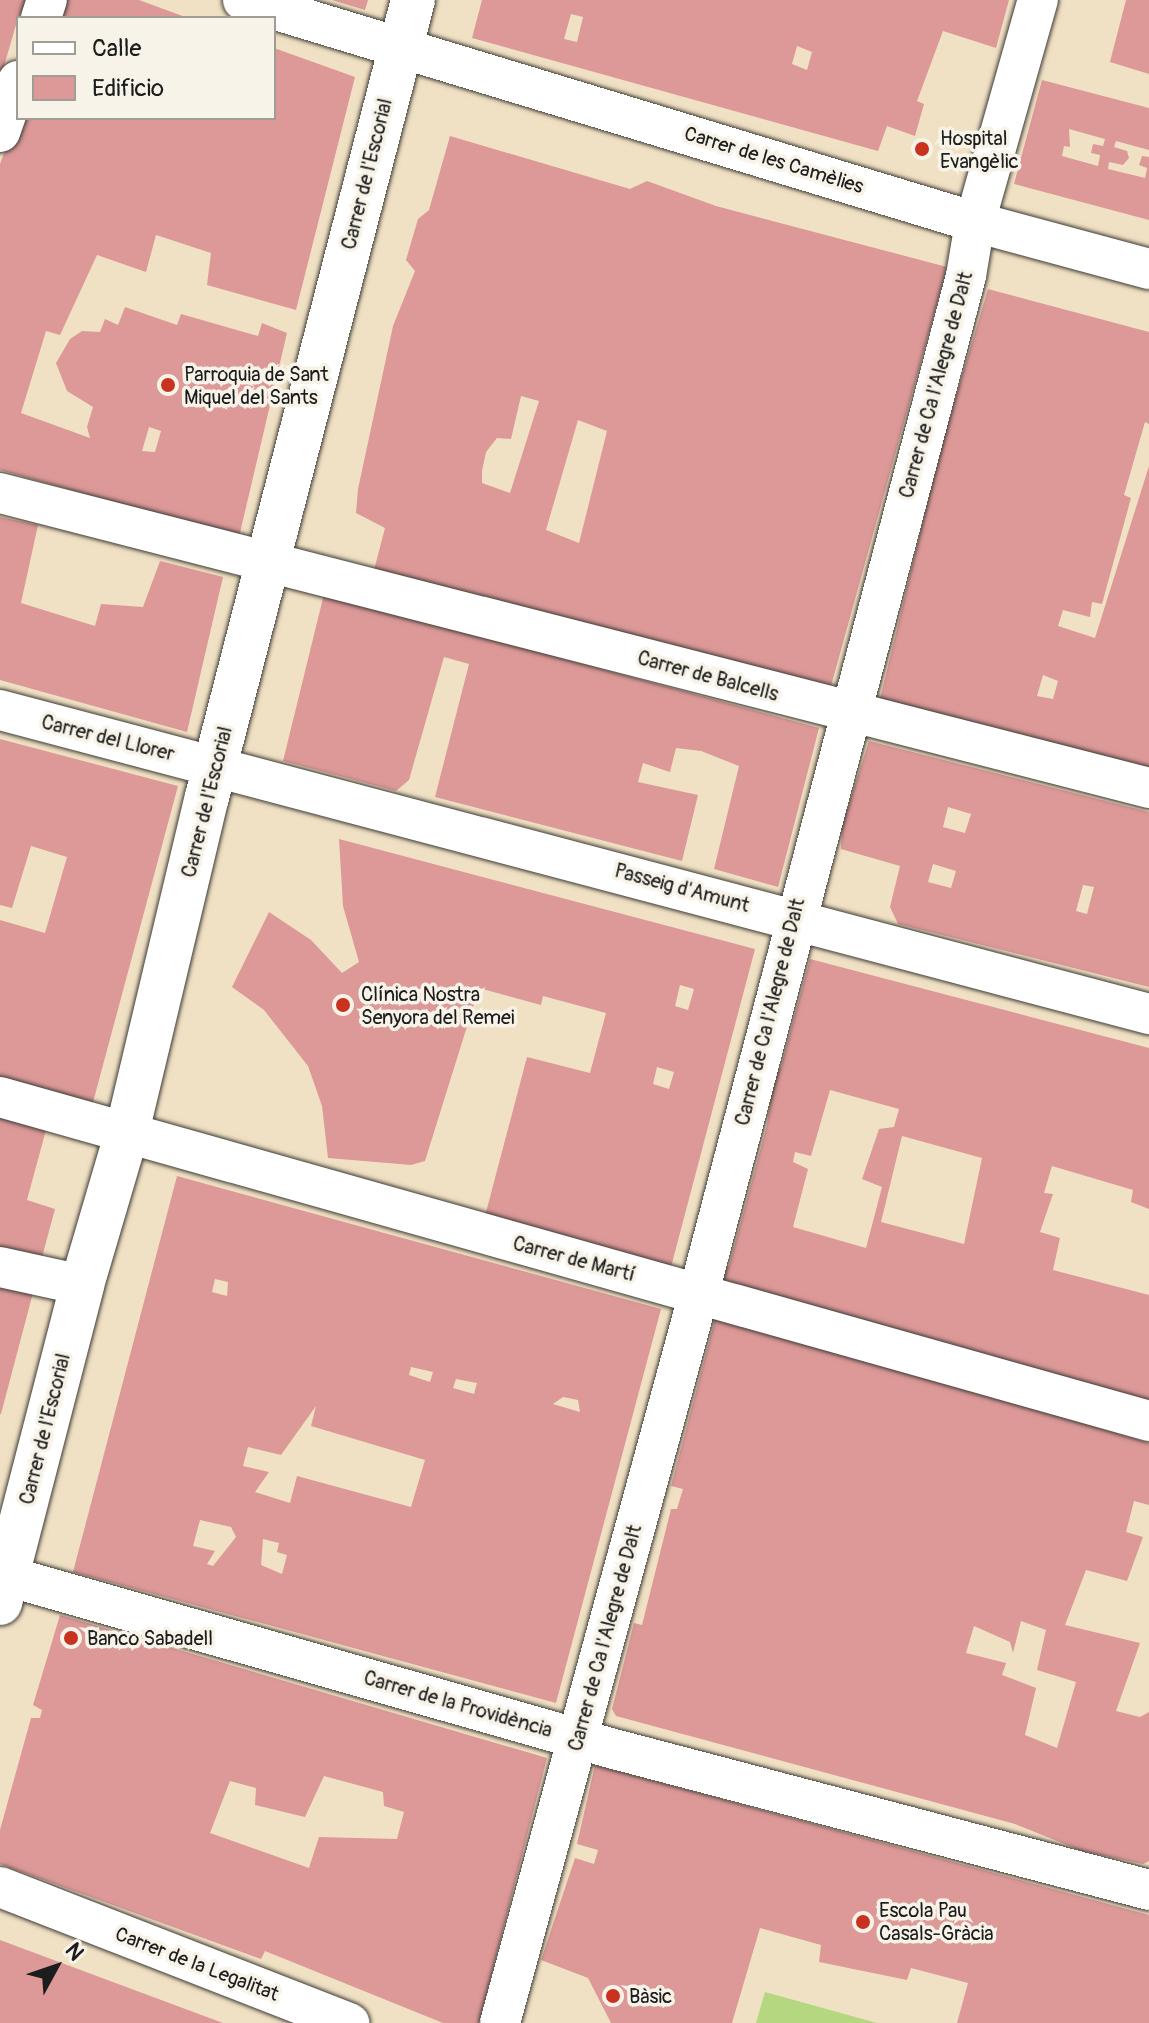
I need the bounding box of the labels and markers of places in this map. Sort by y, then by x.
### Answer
place label: Hospital Evangèlic [940,126,1019,173]
marker: Hospital Evangèlic [911,138,933,160]
place label: Parroquia de Sant Miquel del Sants [184,362,329,409]
marker: Parroquia de Sant Miquel del Sants [159,376,177,394]
place label: Clínica Nostra Senyora del Remei [361,982,514,1029]
marker: Clínica Nostra Senyora del Remei [332,994,354,1016]
place label: Banco Sabadell [87,1626,213,1650]
marker: Banco Sabadell [62,1629,80,1647]
place label: Escola Pau Casals-Gràcia [879,1898,994,1945]
marker: Escola Pau Casals-Gràcia [854,1913,872,1931]
place label: Bàsic [629,1984,672,2008]
marker: Bàsic [604,1987,622,2005]

